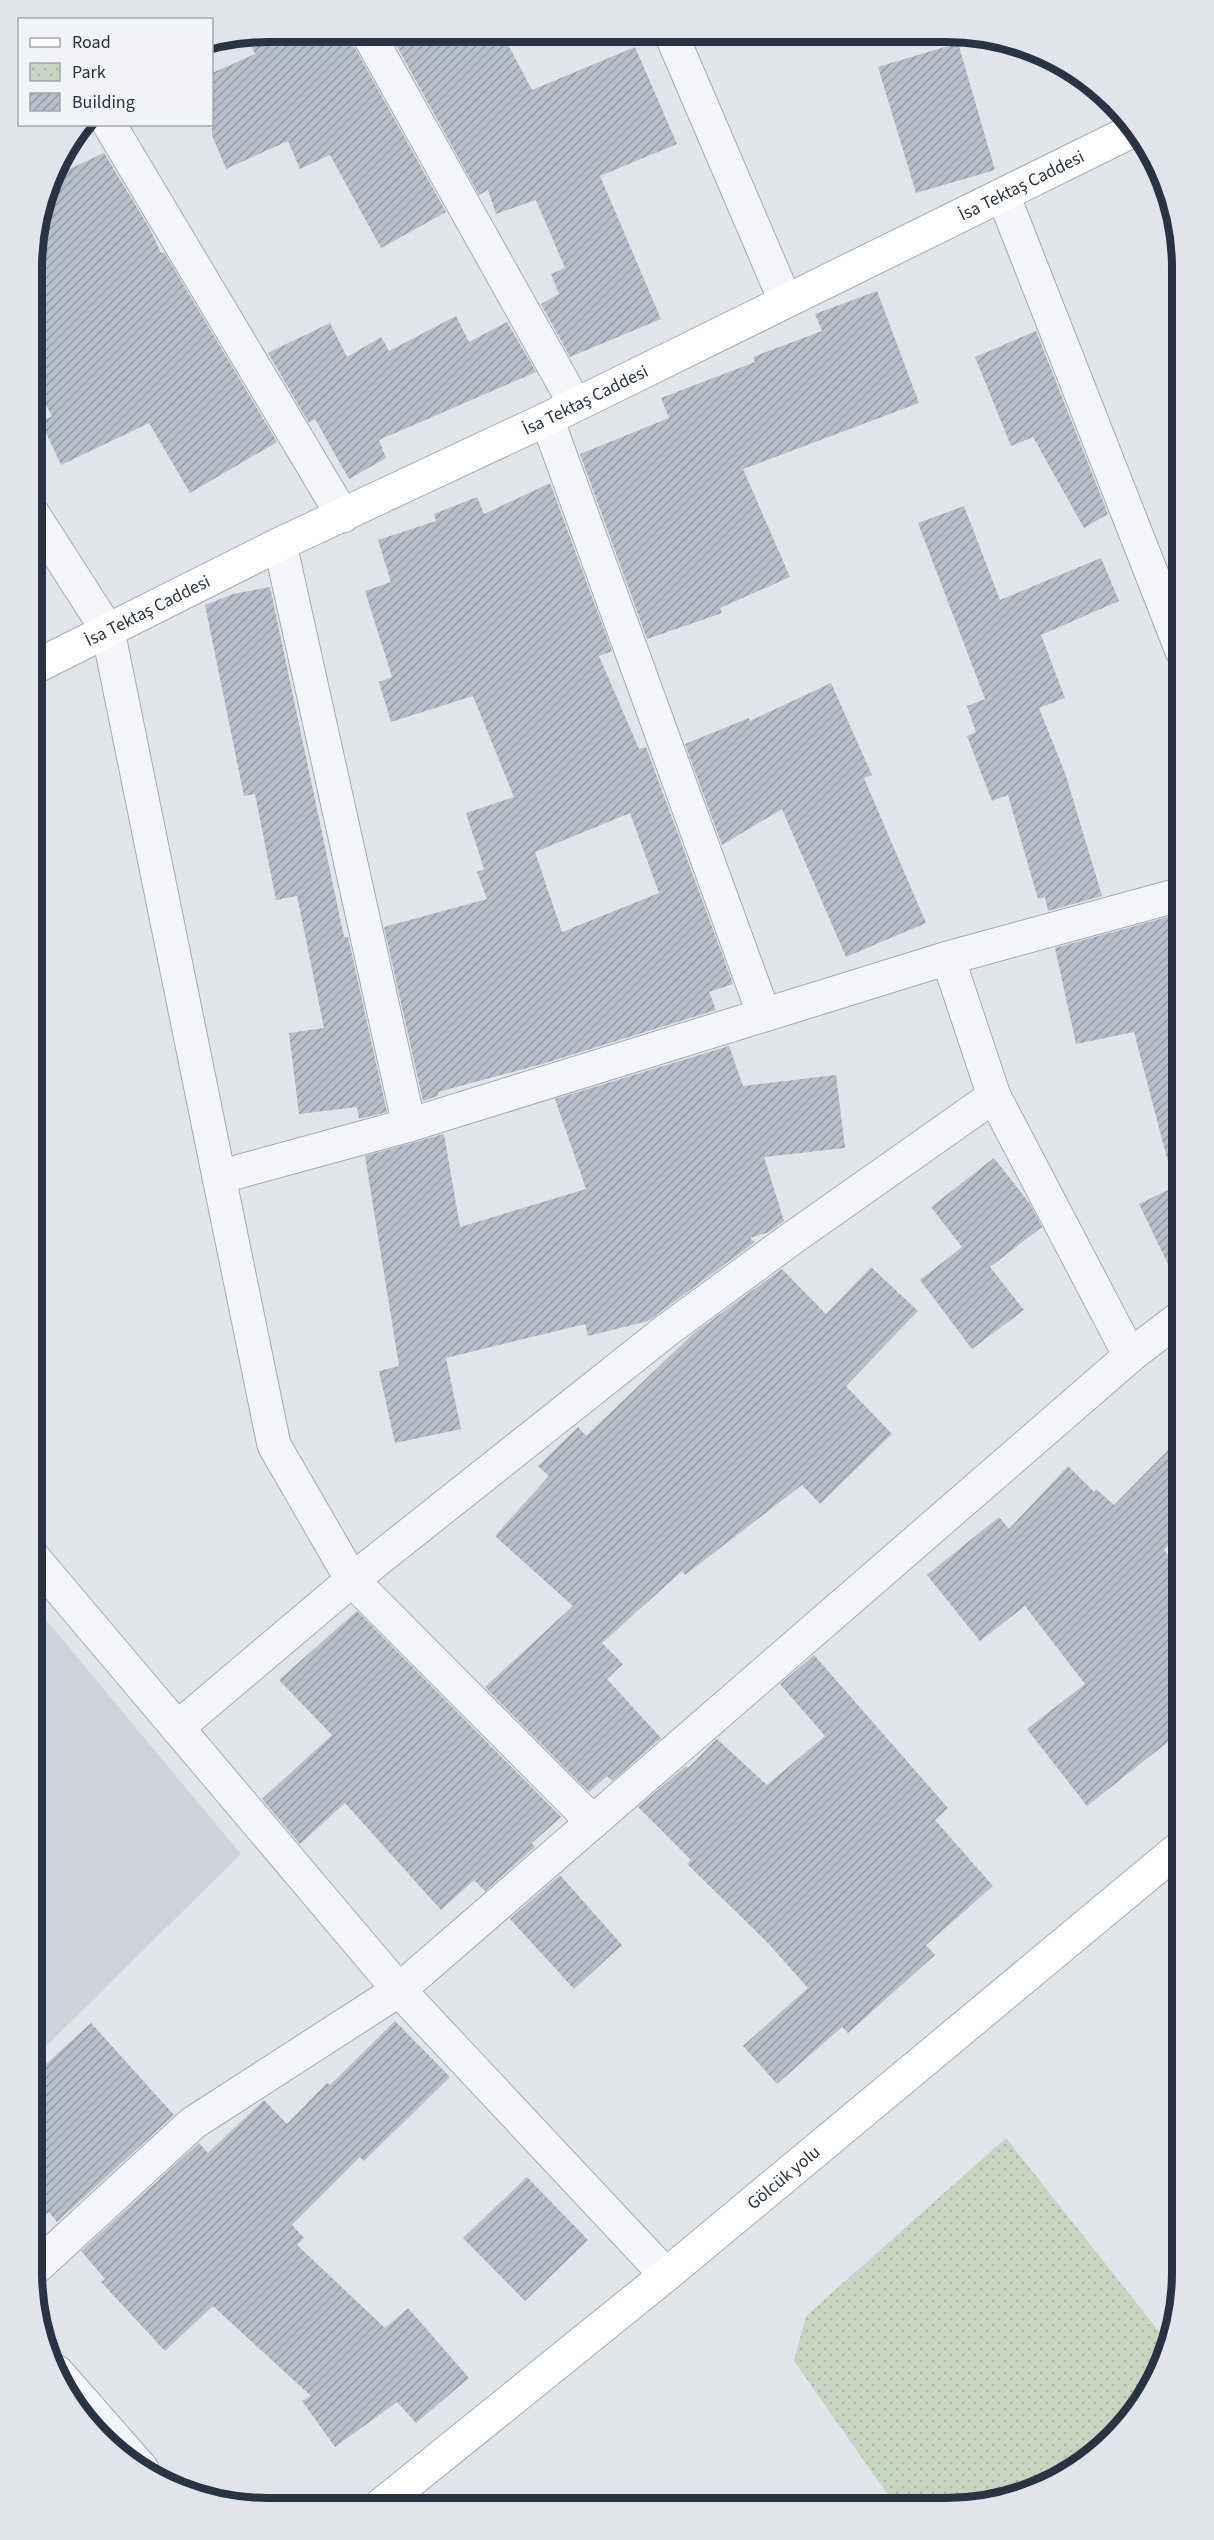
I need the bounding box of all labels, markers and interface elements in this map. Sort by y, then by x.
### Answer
legend [18,18,213,126]
text: Road [72,30,111,55]
text: Park [72,60,106,85]
text: Building [72,90,135,115]
street label: İsa Tektaş Caddesi [954,144,1088,227]
street label: İsa Tektaş Caddesi [518,359,652,441]
street label: İsa Tektaş Caddesi [81,569,214,653]
street label: Gölcük yolu [741,2139,825,2215]

